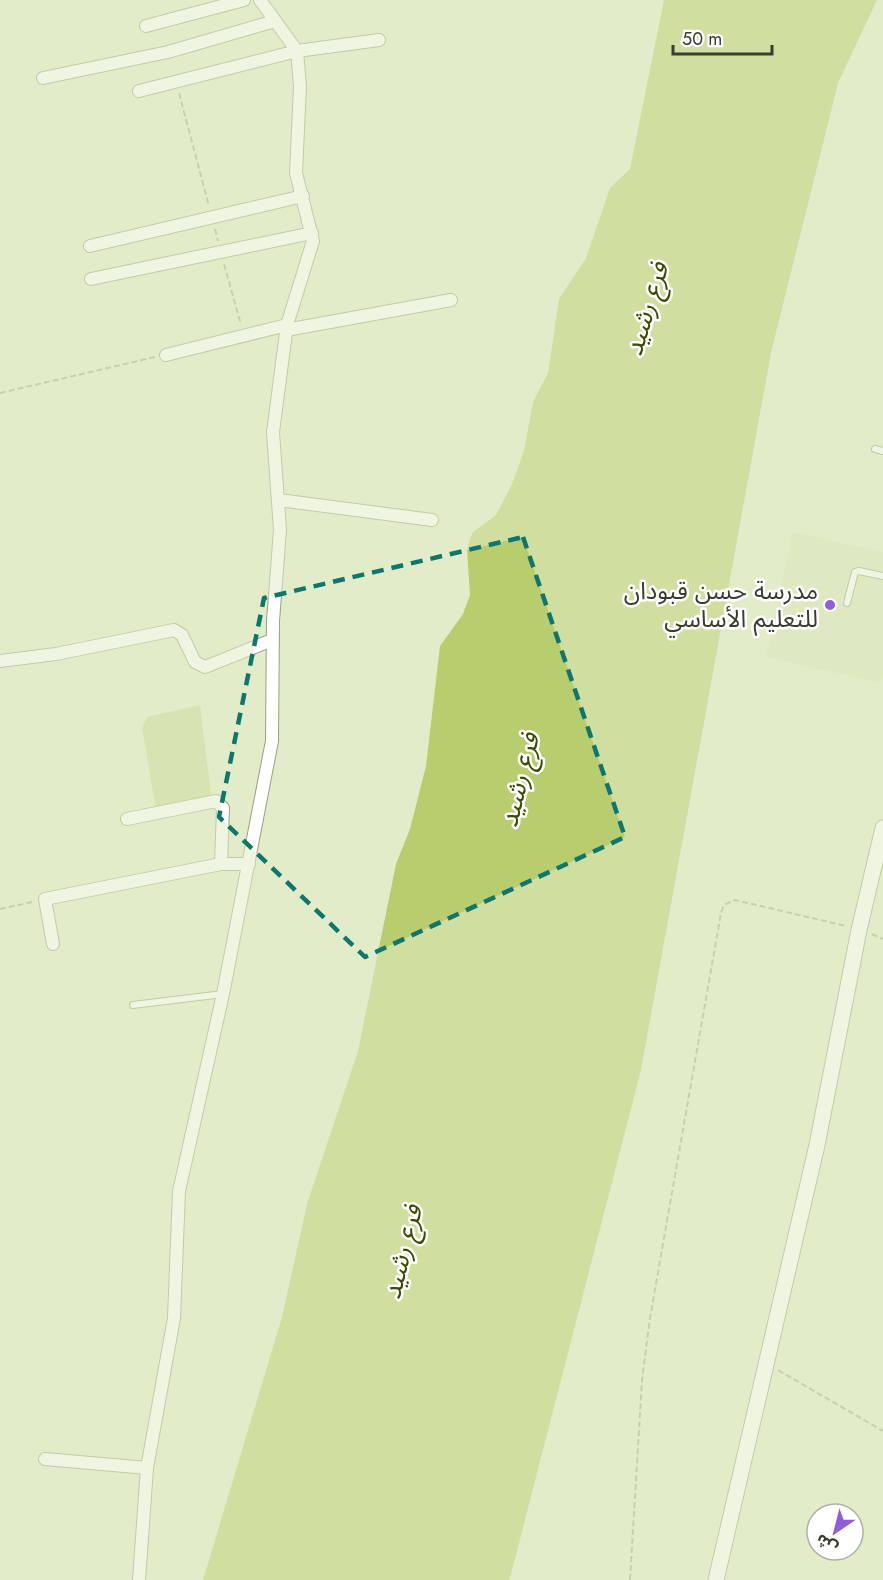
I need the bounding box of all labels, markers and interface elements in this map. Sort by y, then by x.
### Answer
scale bar [673,18,772,56]
text: 50 m [682,26,722,52]
water label: فرع رشيد [614,256,680,361]
place label: مدرسة حسن قبودان للتعليم الأساسي [624,573,818,638]
marker: مدرسة حسن قبودان للتعليم الأساسي [823,598,837,612]
water label: فرع رشيد [489,728,550,831]
water label: فرع رشيد [372,1200,433,1303]
north arrow [805,1502,865,1562]
text: ش [811,1528,842,1560]

